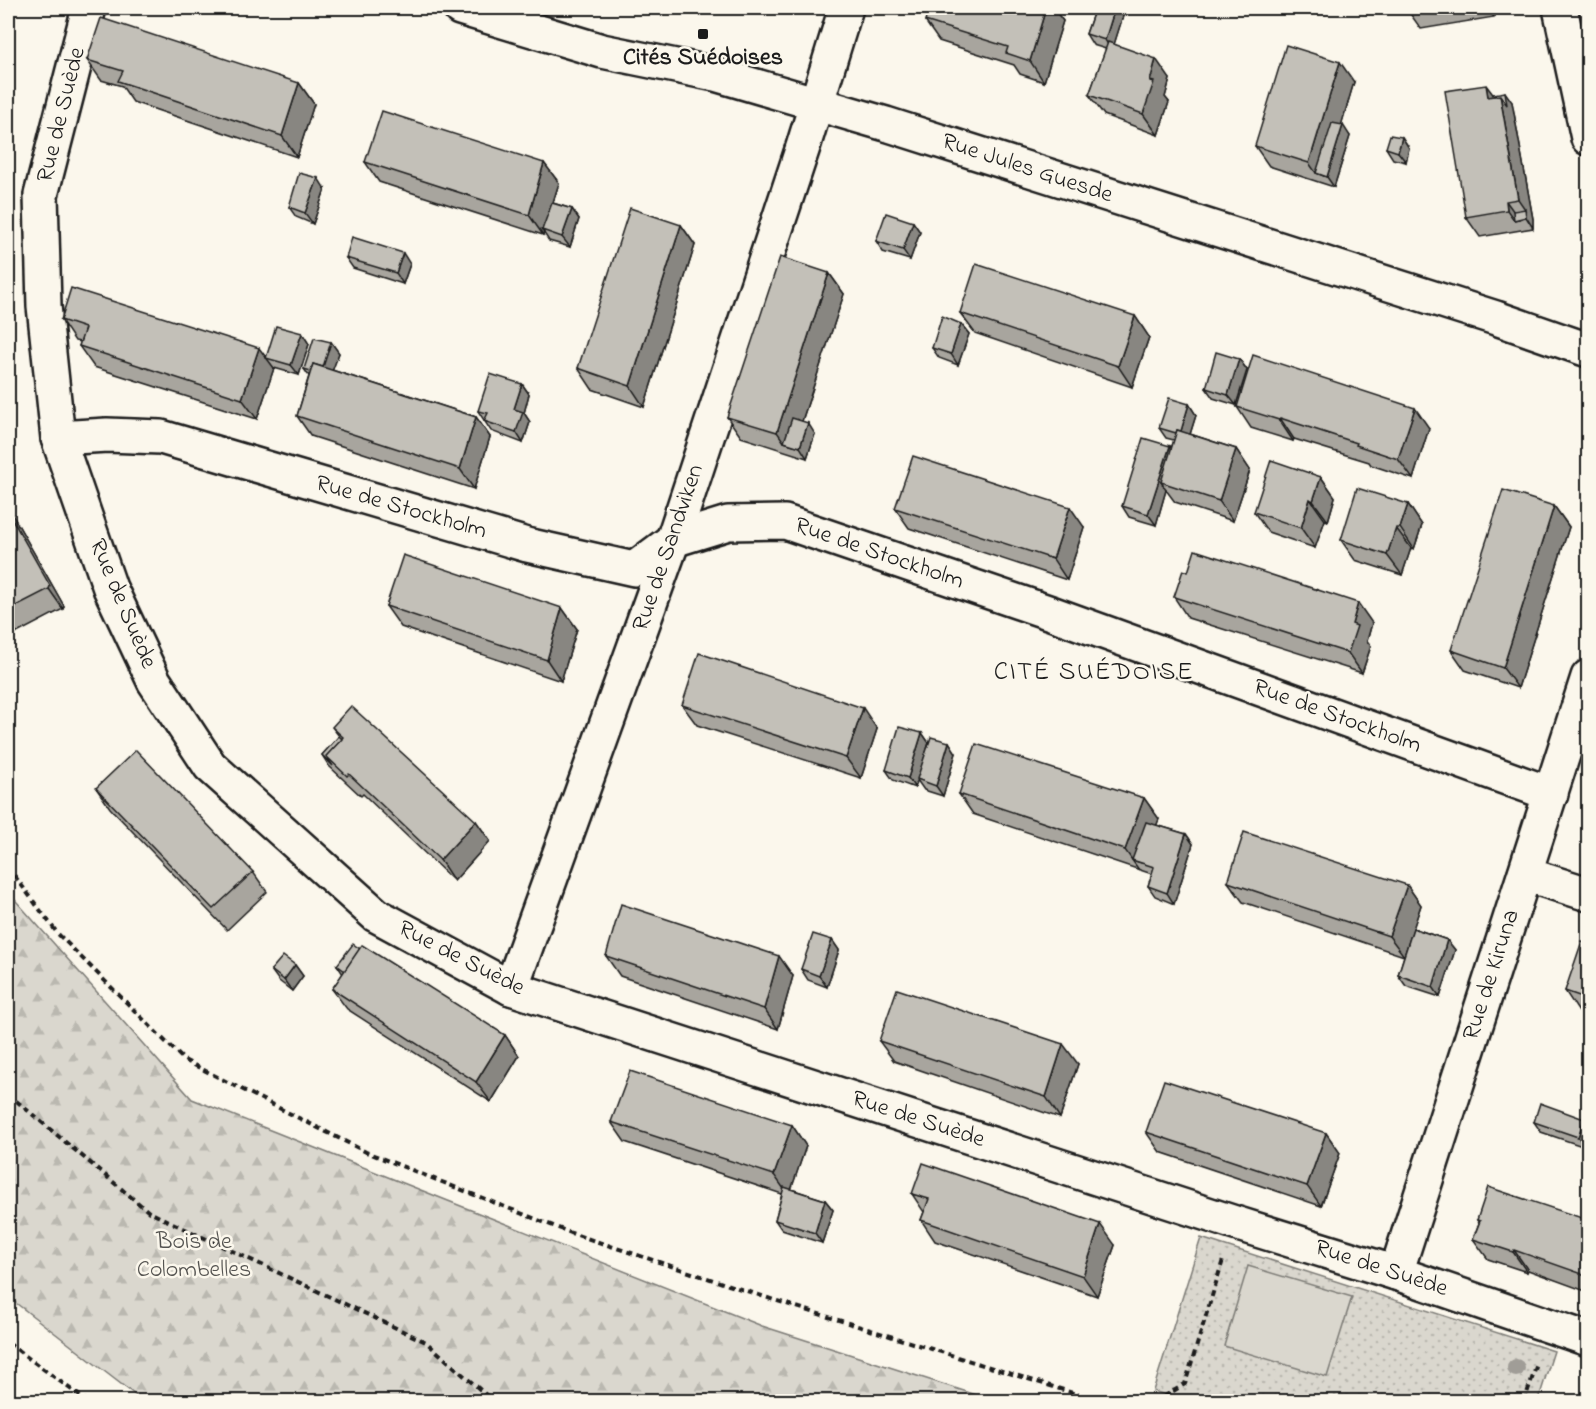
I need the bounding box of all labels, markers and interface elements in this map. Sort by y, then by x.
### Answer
marker: Cités Suédoises [696,27,710,41]
place label: Cités Suédoises [623,41,783,76]
street label: Rue de Suède [28,44,96,186]
street label: Rue Jules Guesde [937,125,1117,213]
street label: Rue de Sandviken [624,460,714,636]
street label: Rue de Stockholm [311,467,491,549]
street label: Rue de Stockholm [790,509,968,599]
street label: Rue de Suède [79,534,165,675]
district label: CITÉ SUÉDOISE [994,654,1194,692]
street label: Rue de Stockholm [1248,670,1426,764]
street label: Rue de Kiruna [1454,905,1530,1045]
street label: Rue de Suède [392,912,531,1006]
street label: Rue de Suède [847,1082,989,1158]
park label: Bois de Colombelles [137,1225,251,1288]
street label: Rue de Suède [1310,1231,1452,1307]

